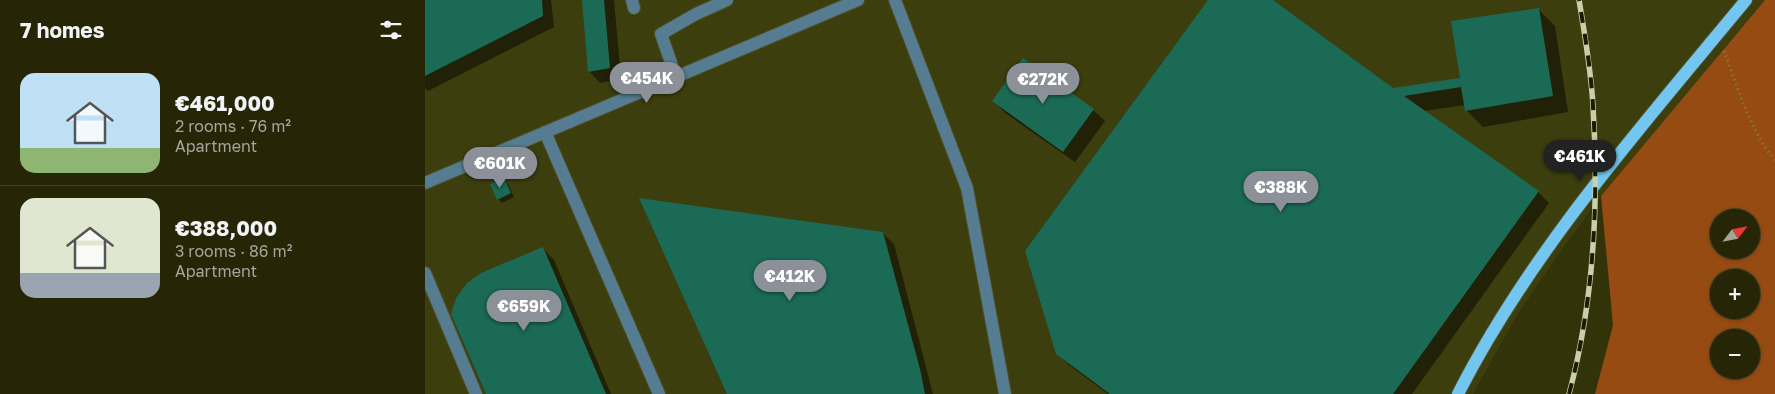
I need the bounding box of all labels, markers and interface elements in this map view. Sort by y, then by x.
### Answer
icon: filters [377,16,405,44]
text: 7 homes [20,17,105,43]
pin: €454K [612,62,682,104]
pin: €272K [1008,62,1078,105]
text: €454K [621,68,673,88]
text: €272K [1017,69,1069,89]
text: €461,000 [175,90,275,116]
icon: home [60,93,120,153]
text: 2 rooms · 76 m² [175,116,291,136]
text: Apartment [175,136,257,156]
pin: €461K [1545,140,1615,182]
pin: €601K [465,146,535,189]
text: €461K [1554,146,1606,166]
text: €601K [474,153,526,173]
pin: €388K [1246,170,1316,213]
text: €388K [1254,177,1308,197]
north arrow [1710,209,1760,259]
map controls [1710,209,1760,379]
text: €388,000 [175,215,277,241]
icon: home [60,218,120,278]
text: 3 rooms · 86 m² [175,241,292,261]
pin: €412K [755,260,825,302]
text: Apartment [175,261,257,281]
text: €412K [765,266,815,286]
button: + [1710,269,1760,319]
pin: €659K [489,290,559,332]
text: €659K [498,296,550,316]
button: − [1710,329,1760,379]

